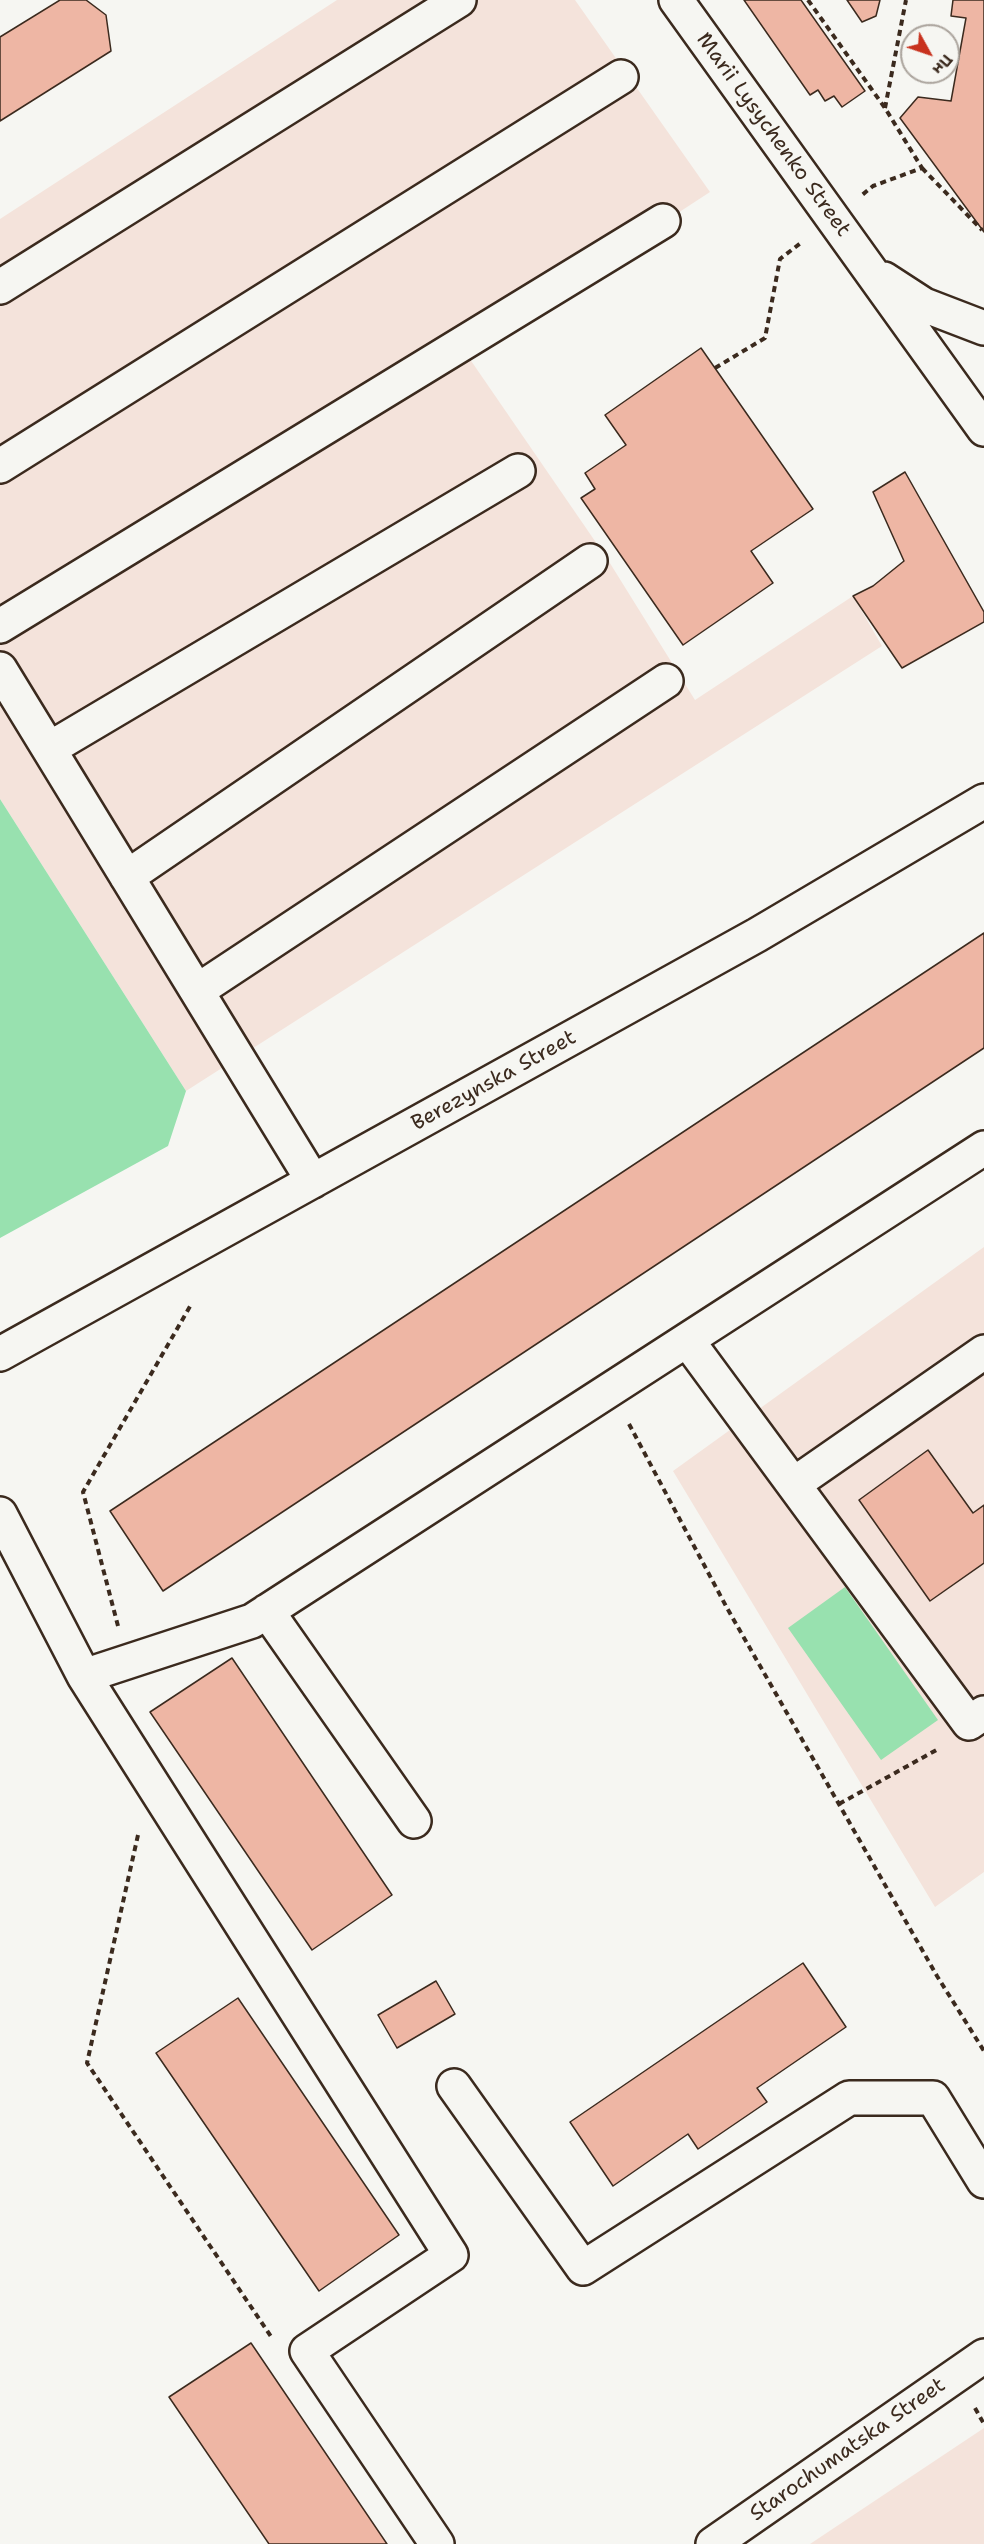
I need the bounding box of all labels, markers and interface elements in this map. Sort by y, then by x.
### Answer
north arrow [900,24,960,84]
street label: Marii Lysychenko Street [691,28,855,242]
text: Пн [928,50,957,79]
street label: Berezynska Street [407,1025,581,1137]
street label: Starochumatska Street [745,2373,951,2527]

